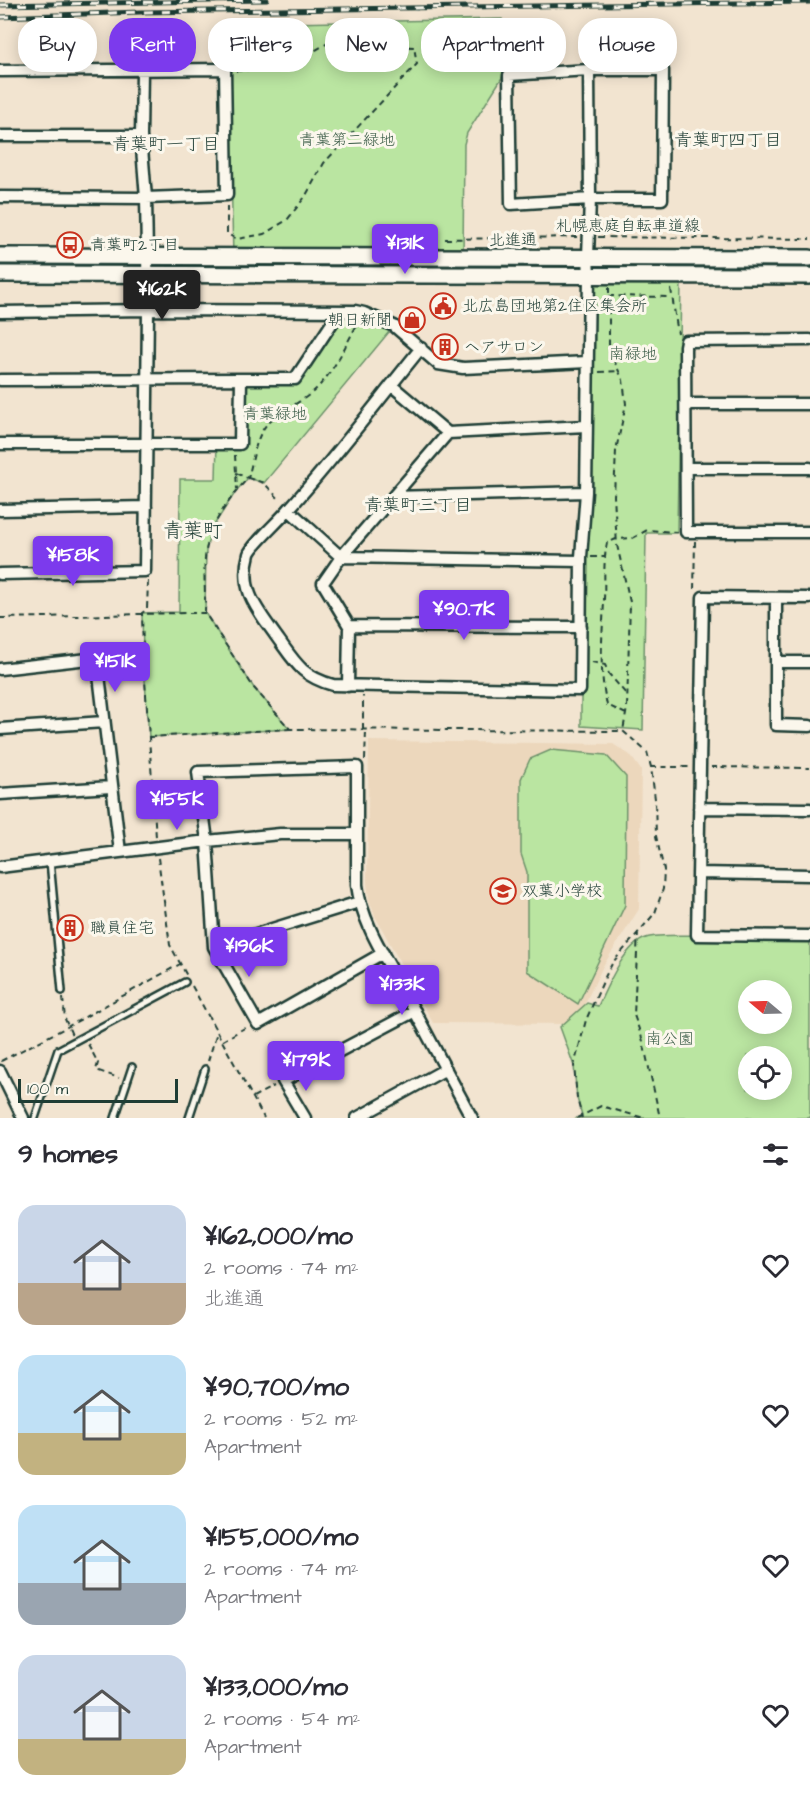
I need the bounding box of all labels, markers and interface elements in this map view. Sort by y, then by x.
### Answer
chip: Buy [18,18,97,72]
chip: Rent [109,18,196,72]
chip: Filters [208,18,313,72]
chip: New [325,18,409,72]
chip: Apartment [421,18,566,72]
chip: House [578,18,677,72]
district label: 青葉町四丁目 [674,128,782,153]
park label: 青葉第二緑地 [299,129,395,151]
district label: 青葉町一丁目 [112,132,220,157]
street label: 札幌恵庭自転車道線 [556,215,700,237]
pin: ¥131K [363,224,447,275]
text: ¥131K [386,229,424,257]
street label: 北進通 [489,229,537,251]
bus stop icon: 青葉町2丁目 [55,230,85,260]
place label: 青葉町2丁目 [90,234,179,256]
pin: ¥162K [120,270,204,321]
text: ¥162K [137,275,187,303]
public building icon: 北広島団地第2住区集会所 [428,291,458,321]
place label: 北広島団地第2住区集会所 [462,295,647,317]
shop icon: 朝日新聞 [397,305,427,335]
place label: 朝日新聞 [328,309,392,331]
building icon: ヘアサロン [430,332,460,362]
place label: ヘアサロン [464,336,544,358]
park label: 南緑地 [609,343,657,365]
park label: 青葉緑地 [243,403,307,425]
district label: 青葉町三丁目 [364,493,472,518]
district label: 青葉町 [163,517,223,545]
pin: ¥158K [31,536,115,587]
text: ¥158K [47,541,99,569]
pin: ¥90.7K [415,590,513,641]
text: ¥90.7K [433,595,495,623]
pin: ¥151K [73,642,157,693]
text: ¥151K [94,647,136,675]
pin: ¥155K [135,780,219,831]
text: ¥155K [150,785,204,813]
school or university icon: 双葉小学校 [488,876,518,906]
place label: 双葉小学校 [522,880,602,902]
building icon: 職員住宅 [55,913,85,943]
place label: 職員住宅 [90,917,154,939]
pin: ¥196K [207,927,291,978]
text: ¥196K [224,932,274,960]
pin: ¥133K [360,965,444,1016]
text: ¥133K [379,970,425,998]
north arrow [738,980,792,1034]
map controls [738,980,792,1100]
park label: 南公園 [646,1028,694,1050]
pin: ¥179K [264,1041,348,1092]
text: ¥179K [281,1046,331,1074]
button: locate [738,1046,792,1100]
scale bar [18,1076,178,1104]
text: 100 m [27,1078,68,1100]
text: 9 homes [18,1136,118,1172]
icon: filters [759,1138,792,1171]
text: ¥162,000/mo [204,1218,353,1254]
icon: home [66,1229,138,1301]
icon: heart [759,1249,792,1282]
text: 2 rooms · 74 m² [204,1254,358,1282]
text: 北進通 [204,1285,264,1313]
text: ¥90,700/mo [204,1369,349,1405]
icon: home [66,1379,138,1451]
icon: heart [759,1399,792,1432]
text: 2 rooms · 52 m² [204,1405,358,1433]
text: Apartment [204,1433,302,1461]
text: ¥155,000/mo [204,1519,359,1555]
icon: home [66,1529,138,1601]
icon: heart [759,1549,792,1582]
text: 2 rooms · 74 m² [204,1555,358,1583]
text: Apartment [204,1583,302,1611]
text: ¥133,000/mo [204,1669,348,1705]
icon: home [66,1679,138,1751]
icon: heart [759,1699,792,1732]
text: 2 rooms · 54 m² [204,1705,360,1733]
text: Apartment [204,1733,302,1761]

